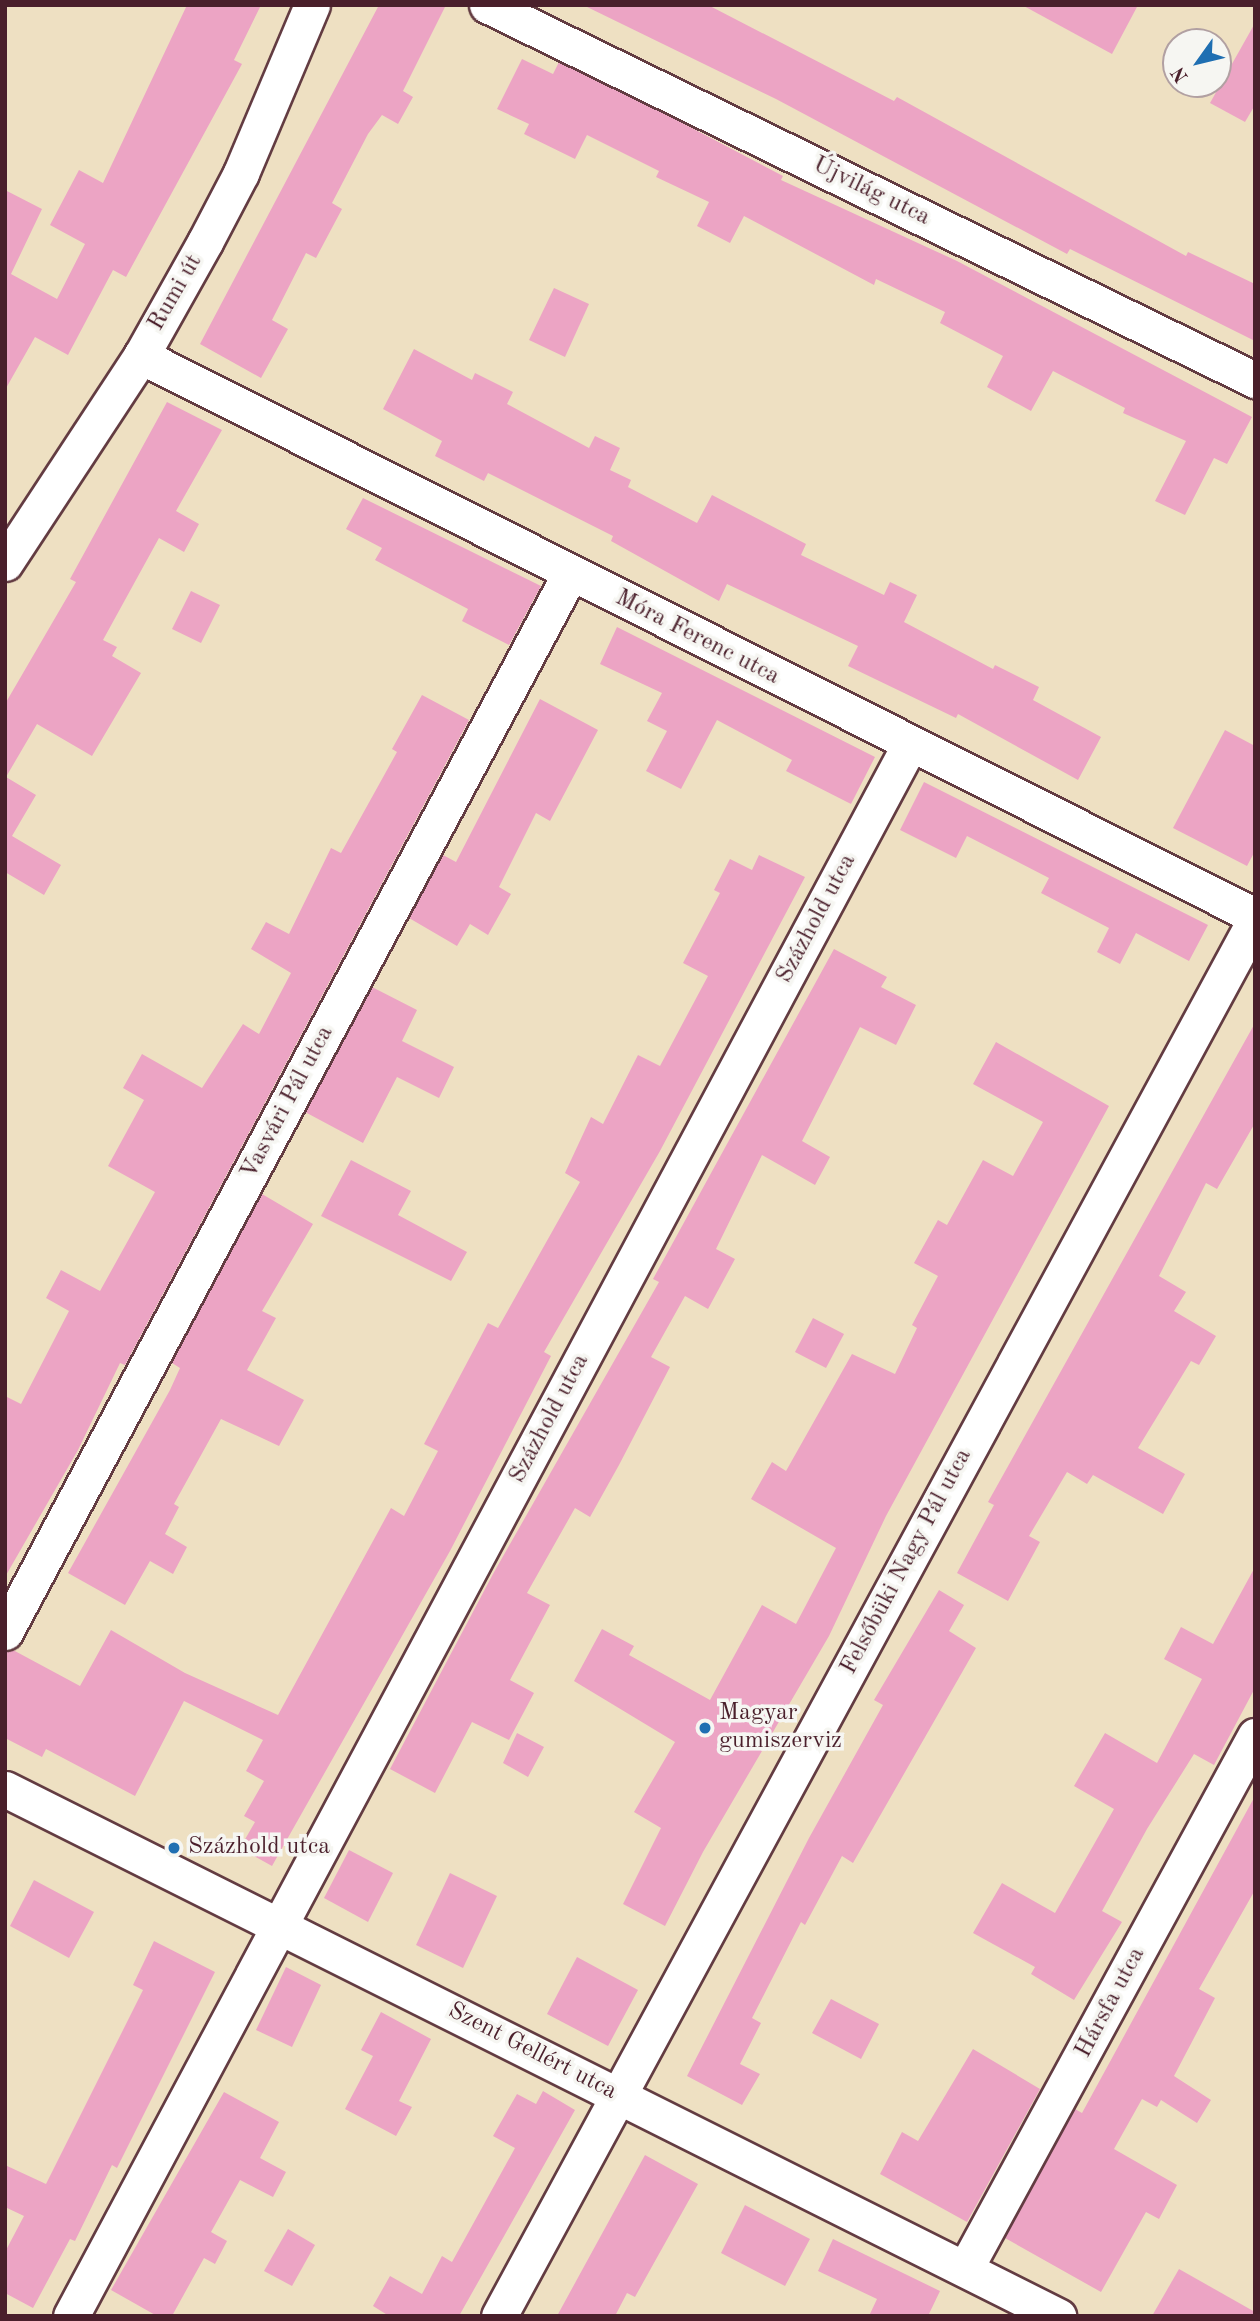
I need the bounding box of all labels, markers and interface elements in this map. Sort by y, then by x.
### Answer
north arrow [1162,28,1232,98]
text: N [1169,63,1193,85]
street label: Újvilág utca [808,151,934,233]
street label: Rumi út [143,250,209,336]
street label: Móra Ferenc utca [610,584,784,692]
street label: Százhold utca [771,850,863,988]
street label: Vasvári Pál utca [235,1021,341,1185]
street label: Százhold utca [504,1350,596,1488]
street label: Felsőbüki Nagy Pál utca [835,1444,979,1680]
place label: Magyar gumiszerviz [719,1700,842,1756]
marker: Magyar gumiszerviz [697,1720,713,1736]
place label: Százhold utca [188,1834,330,1862]
marker: Százhold utca [166,1840,182,1856]
street label: Hársfa utca [1070,1943,1152,2063]
street label: Szent Gellért utca [443,1997,621,2107]

